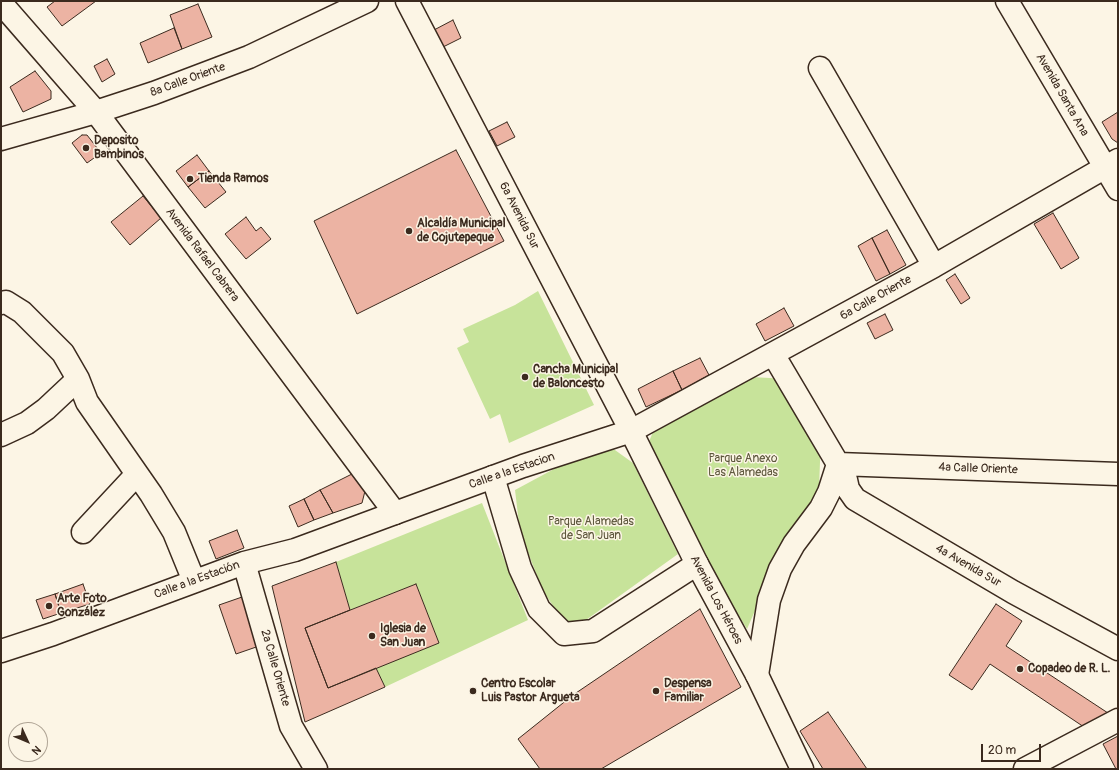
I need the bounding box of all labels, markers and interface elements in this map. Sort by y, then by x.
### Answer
street label: Avenida Santa Ana [1032,51,1092,139]
street label: 8a Calle Oriente [149,60,227,100]
place label: Deposito Bambinos [94,134,144,162]
marker: Deposito Bambinos [81,143,91,153]
place label: Tienda Ramos [198,172,268,186]
marker: Tienda Ramos [185,174,195,184]
street label: 6a Avenida Sur [496,180,542,252]
street label: Avenida Rafael Cabrera [162,205,242,305]
place label: Alcaldía Municipal de Cojutepeque [417,217,506,245]
marker: Alcaldía Municipal de Cojutepeque [404,226,414,236]
street label: 6a Calle Oriente [838,272,914,324]
place label: Cancha Municipal de Baloncesto [533,363,618,391]
marker: Cancha Municipal de Baloncesto [520,372,530,382]
street label: Calle a la Estacion [467,450,557,492]
park label: Parque Anexo Las Alamedas [708,452,778,480]
street label: 4a Calle Oriente [938,460,1018,478]
park label: Parque Alamedas de San Juan [548,515,634,543]
street label: 4a Avenida Sur [933,541,1003,591]
street label: Avenida Los Héroes [687,553,745,647]
street label: Calle a la Estación [152,558,242,602]
place label: Arte Foto González [57,592,107,620]
marker: Arte Foto González [44,601,54,611]
place label: Iglesia de San Juan [380,622,426,650]
street label: 2a Calle Oriente [257,628,293,708]
marker: Iglesia de San Juan [367,631,377,641]
place label: Copadeo de R. L. [1028,662,1110,676]
marker: Copadeo de R. L. [1015,664,1025,674]
place label: Centro Escolar Luis Pastor Argueta [481,677,580,705]
place label: Despensa Familiar [664,677,712,705]
marker: Centro Escolar Luis Pastor Argueta [468,686,478,696]
marker: Despensa Familiar [651,686,661,696]
north arrow [8,722,48,762]
scale bar [983,736,1043,762]
text: N [29,743,44,757]
text: 20 m [988,743,1016,758]

